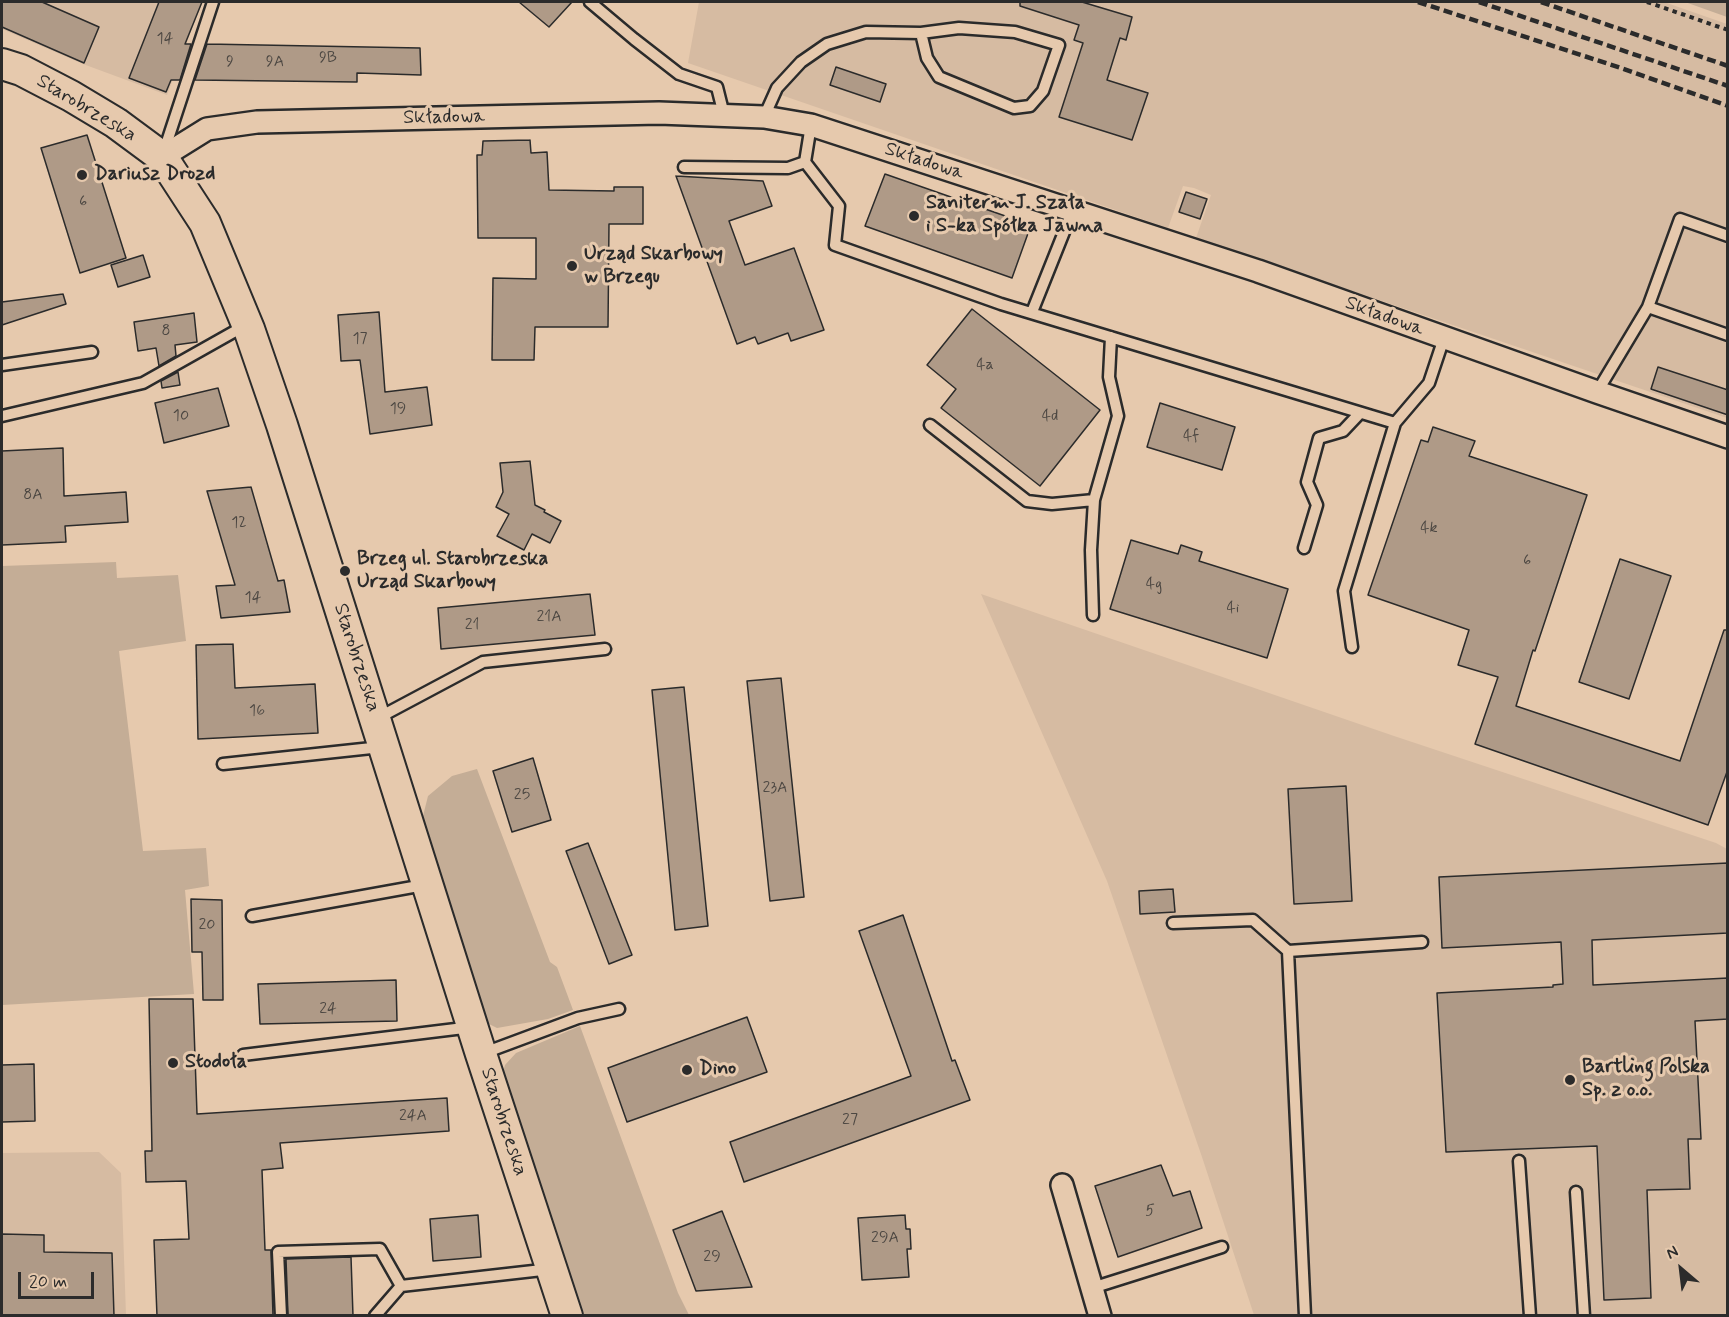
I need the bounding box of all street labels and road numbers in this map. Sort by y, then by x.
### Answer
street label: Starobrzeska [32,70,140,148]
street label: Składowa [403,105,485,131]
street label: Składowa [881,138,967,186]
street label: Składowa [1341,292,1427,342]
street label: Starobrzeska [327,601,385,715]
street label: Starobrzeska [474,1065,532,1179]

